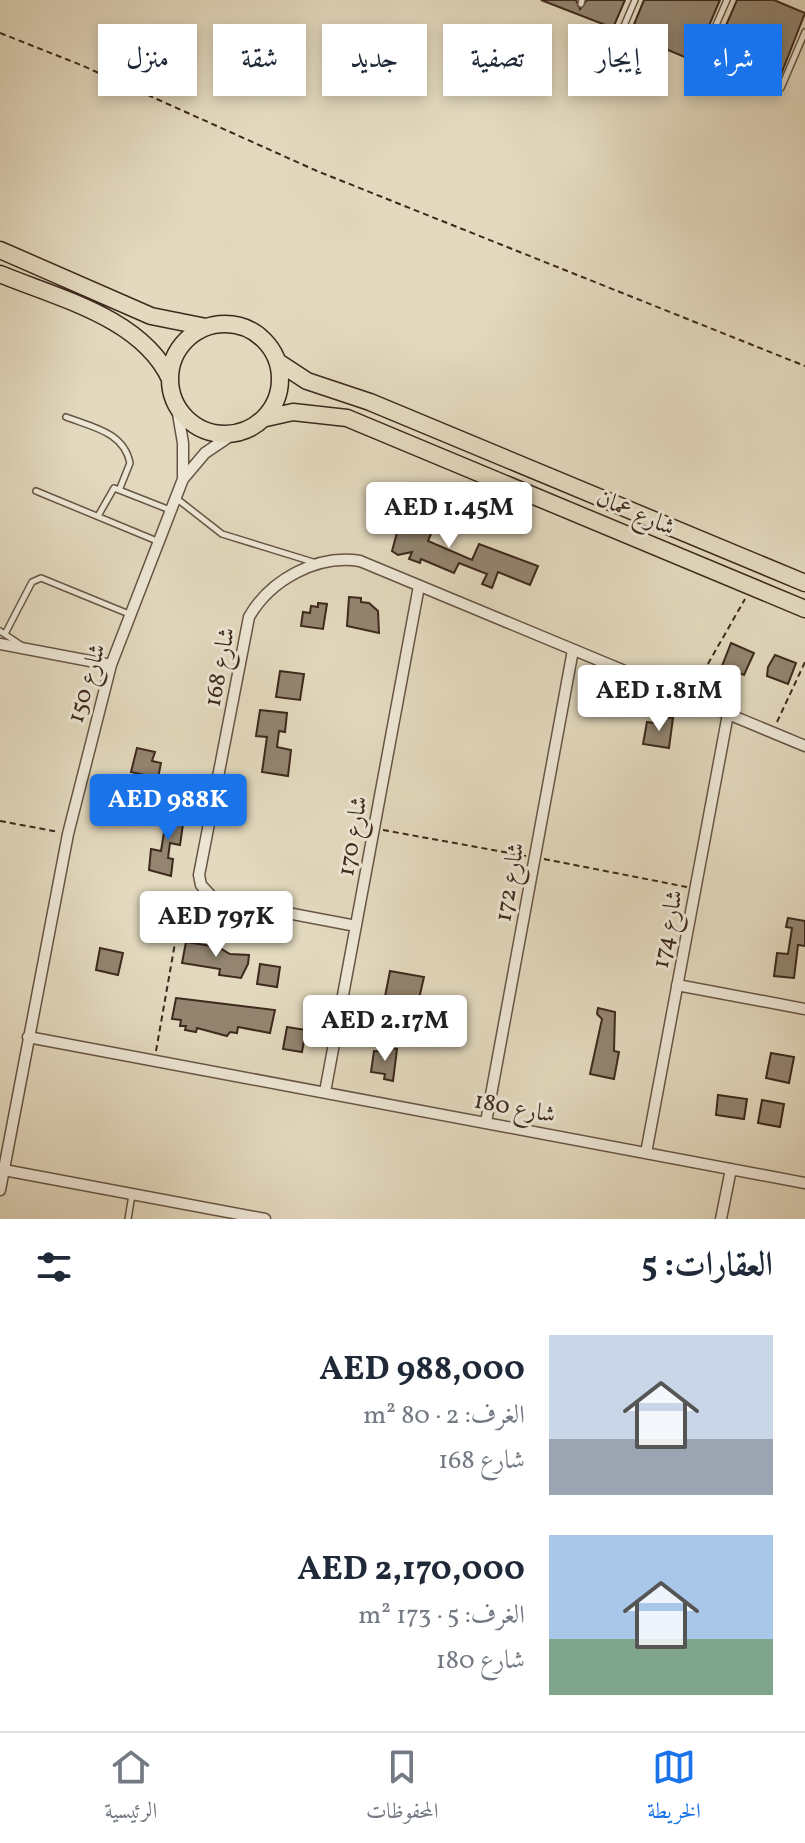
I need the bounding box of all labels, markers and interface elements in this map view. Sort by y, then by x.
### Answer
chip: منزل [98,24,197,96]
chip: شقة [213,24,306,96]
chip: جديد [322,24,427,96]
chip: تصفية [443,24,552,96]
chip: إيجار [568,24,668,96]
chip: شراء [684,24,782,96]
pin: AED 1.45M [357,482,541,550]
street label: شارع عمان [590,482,680,547]
text: AED 1.45M [384,490,514,526]
street label: شارع 168 [197,625,246,710]
street label: شارع 150 [60,640,117,728]
pin: AED 1.81M [567,665,751,733]
text: AED 1.81M [596,673,722,709]
pin: AED 988K [85,774,251,842]
text: AED 988K [108,782,228,818]
street label: شارع 170 [330,794,379,879]
street label: شارع 172 [487,840,536,925]
street label: شارع 174 [645,887,694,972]
pin: AED 797K [133,891,299,959]
text: AED 797K [158,899,274,935]
pin: AED 2.17M [293,995,477,1063]
text: AED 2.17M [321,1003,449,1039]
street label: شارع 180 [471,1084,558,1134]
text: العقارات: 5 [641,1243,773,1290]
icon: filters [32,1245,76,1289]
text: AED 988,000 [319,1347,525,1394]
icon: home [613,1367,709,1463]
text: الغرف: 2 · 80 m² [363,1398,525,1434]
text: شارع 168 [438,1443,525,1479]
text: AED 2,170,000 [297,1547,525,1594]
icon: home [613,1567,709,1663]
text: الغرف: 5 · 173 m² [358,1598,525,1634]
text: شارع 180 [436,1643,525,1679]
tab: الرئيسية [104,1745,157,1832]
tab: المحفوظات [366,1745,438,1832]
tab: الخريطة [647,1745,701,1832]

